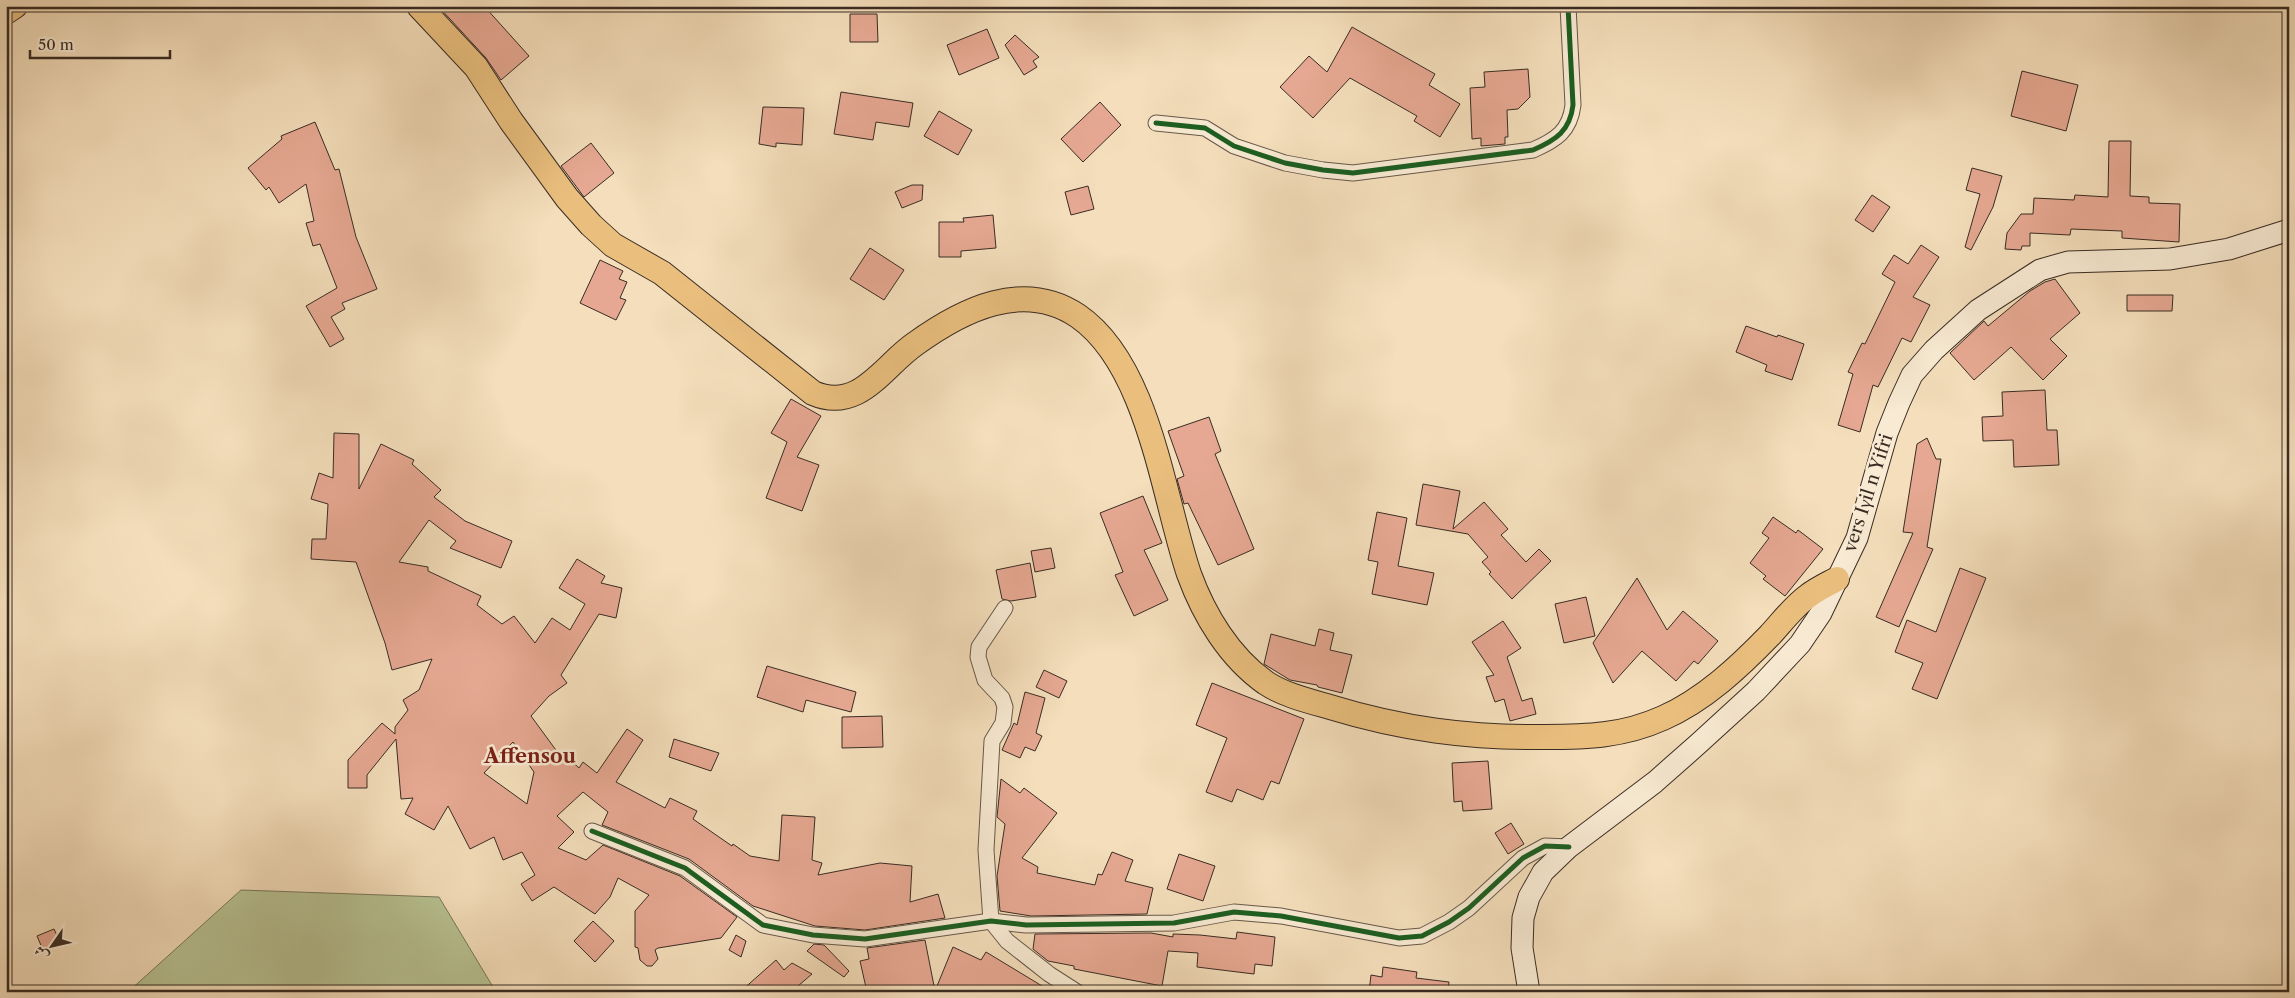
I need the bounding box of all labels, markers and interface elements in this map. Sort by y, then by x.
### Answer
scale bar [30,28,170,60]
text: 50 m [38,35,74,54]
street label: vers Iγil n Yifri [1838,431,1898,556]
district label: Affensou [483,744,576,768]
north arrow [28,920,78,970]
text: ش [30,942,53,964]

